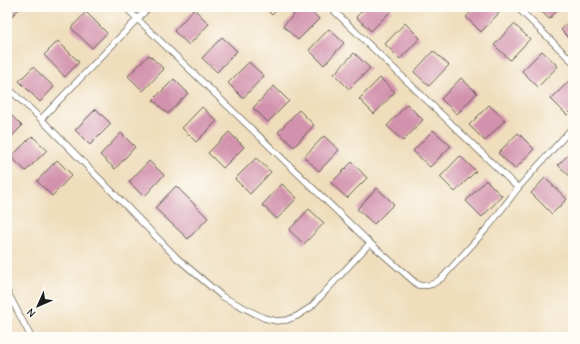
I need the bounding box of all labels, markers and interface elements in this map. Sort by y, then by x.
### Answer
north arrow [18,286,58,326]
text: N [24,306,38,320]

